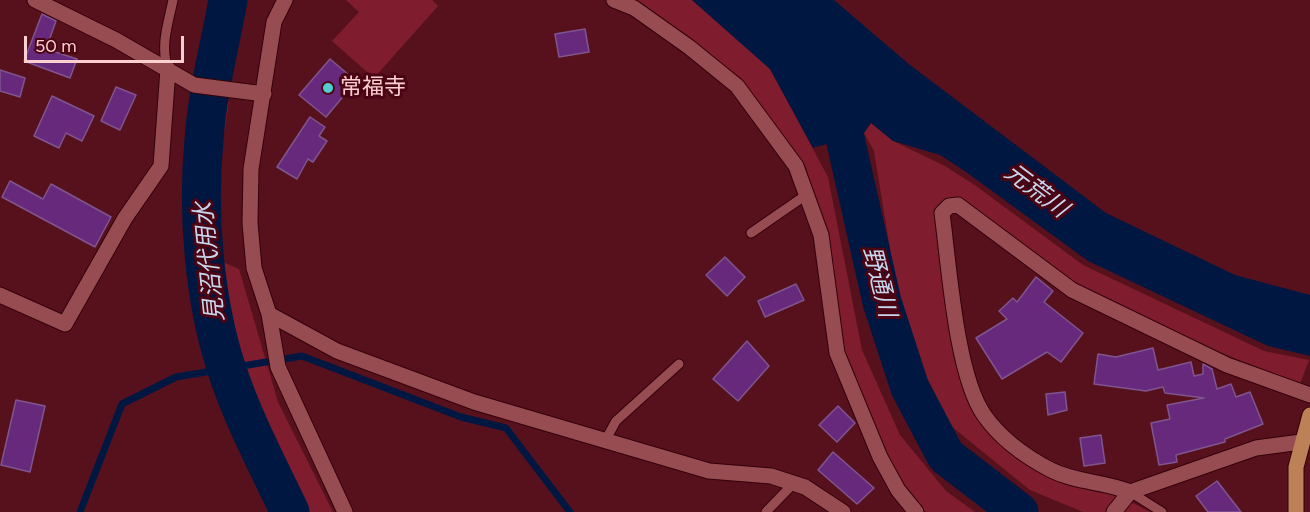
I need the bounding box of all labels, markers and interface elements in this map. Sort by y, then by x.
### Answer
scale bar [27,24,188,62]
text: 50 m [35,35,77,57]
place label: 常福寺 [340,75,406,101]
marker: 常福寺 [321,81,335,95]
water label: 元荒川 [999,158,1073,224]
water label: 見沼代用水 [189,201,231,323]
water label: 野通川 [856,244,902,320]

